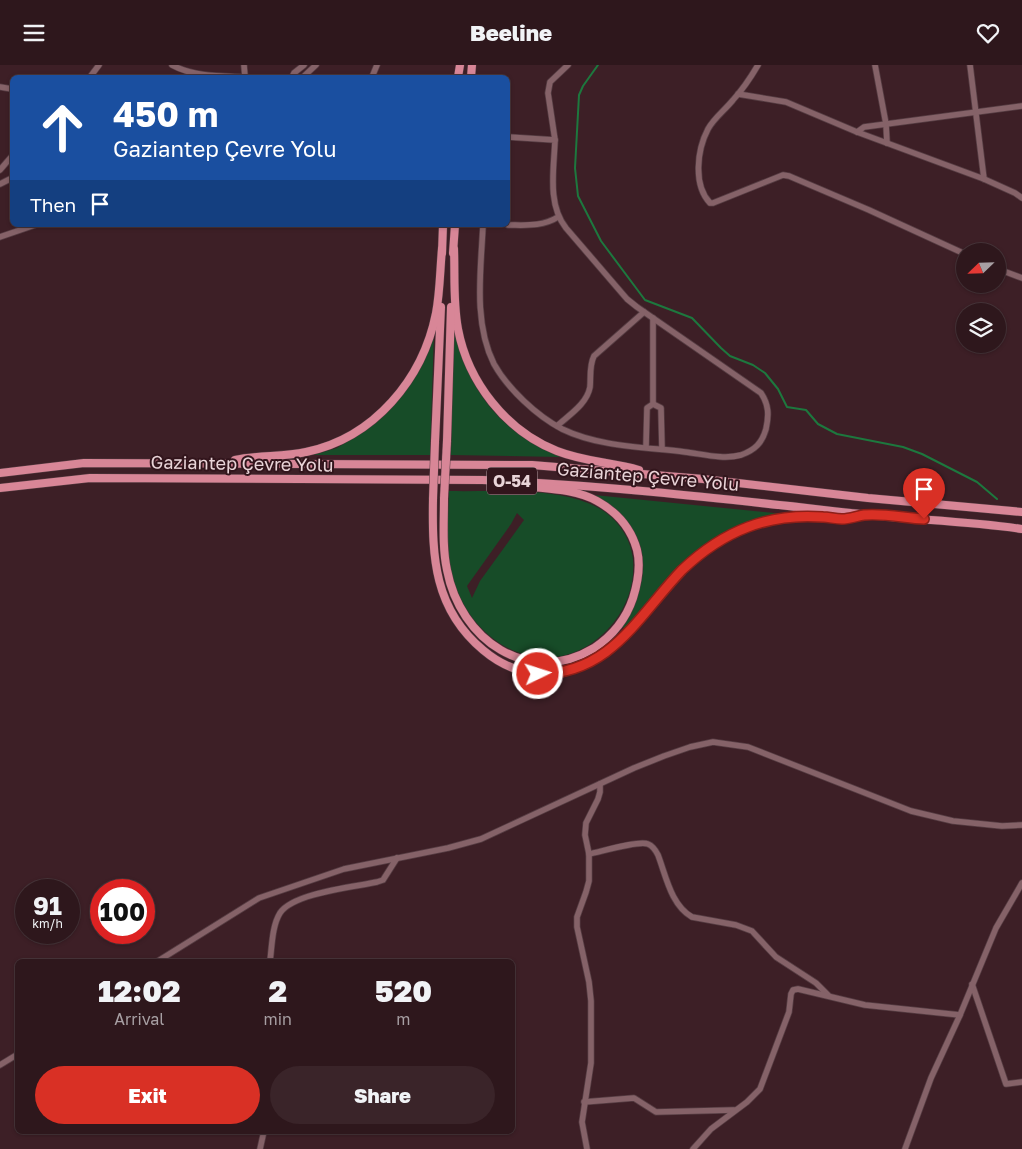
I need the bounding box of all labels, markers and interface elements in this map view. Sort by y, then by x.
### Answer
icon: menu [20,19,48,47]
text: Beeline [470,19,552,46]
icon: heart [974,19,1002,47]
text: 450 m [113,93,218,135]
icon: ahead [30,95,95,160]
text: Gaziantep Çevre Yolu [113,135,336,162]
icon: arrive [86,190,114,218]
text: Then [30,193,76,216]
north arrow [956,243,1006,293]
map controls [956,243,1006,353]
button: layers [956,303,1006,353]
street label: Gaziantep Çevre Yolu [150,450,334,476]
street label: Gaziantep Çevre Yolu [556,457,740,495]
road number: O-54 [487,467,537,495]
pin [903,468,945,519]
icon: arrive [910,475,938,503]
position arrow [511,647,563,699]
speed limit sign: 100 [90,879,155,944]
text: 91 [33,890,62,921]
text: km/h [32,916,63,931]
text: 12:02 [98,973,181,1009]
text: 2 [268,973,287,1009]
text: 520 [375,973,432,1009]
text: Arrival [114,1009,164,1029]
text: min [264,1009,292,1029]
text: m [396,1009,411,1029]
button: Exit [35,1066,260,1124]
button: Share [270,1066,495,1124]

